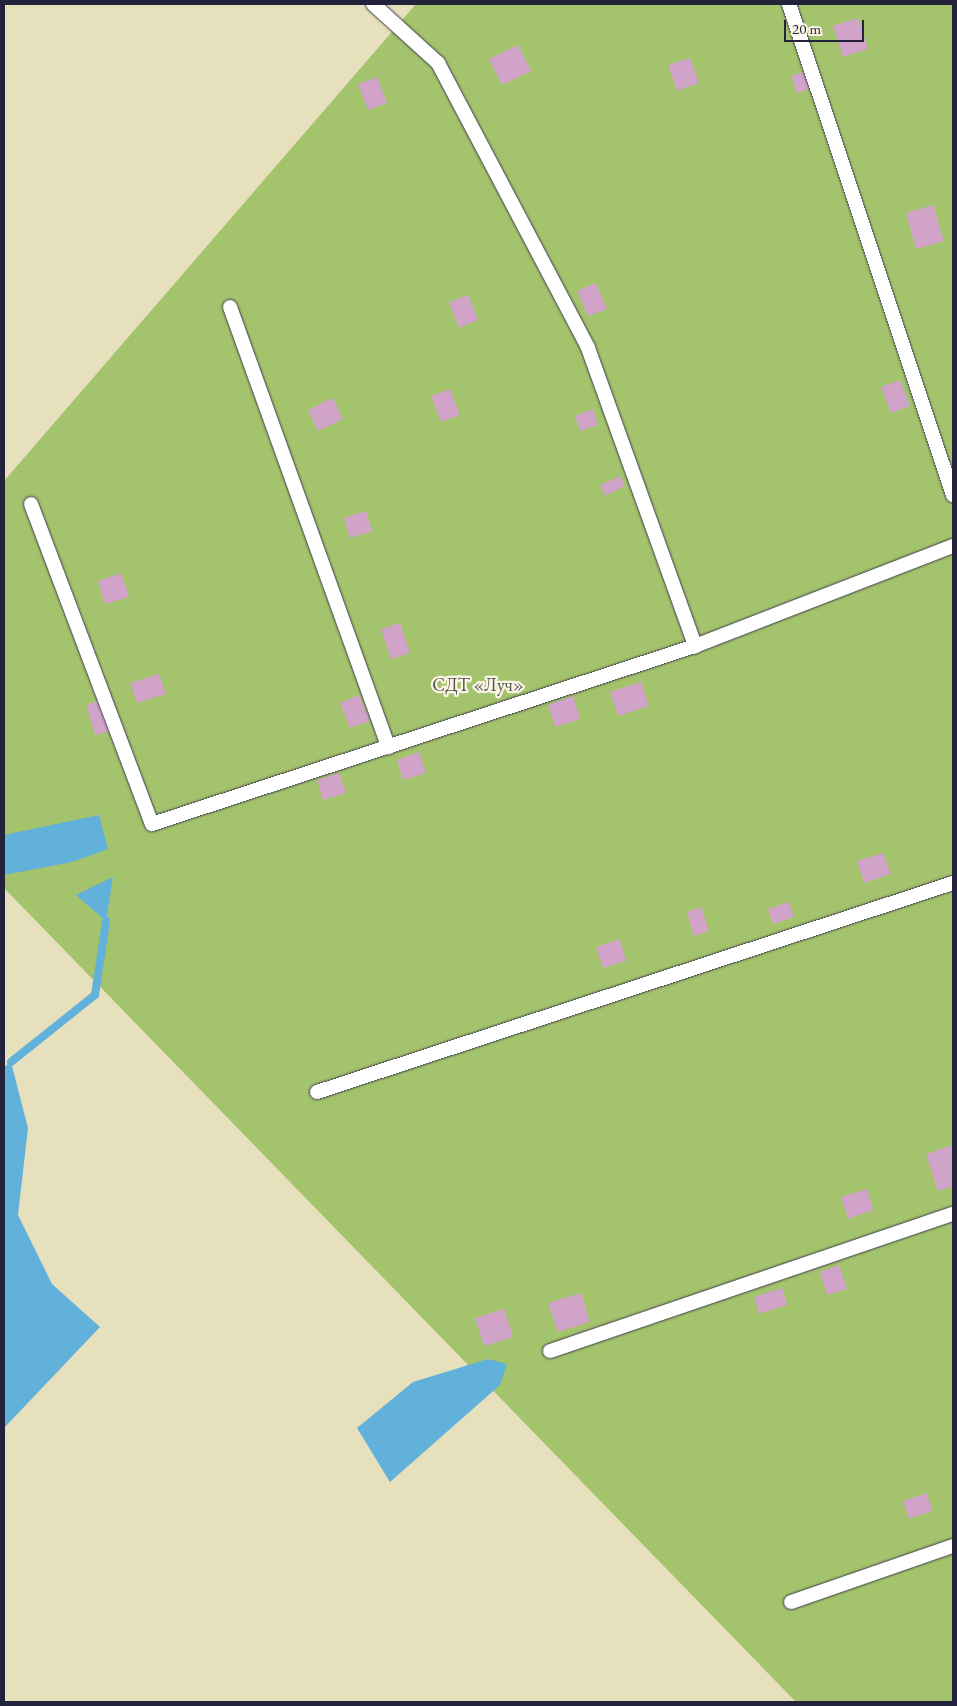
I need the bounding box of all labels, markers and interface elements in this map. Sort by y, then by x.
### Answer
scale bar [787,10,867,42]
text: 20 m [792,19,821,38]
park label: СДТ «Луч» [432,674,524,696]

